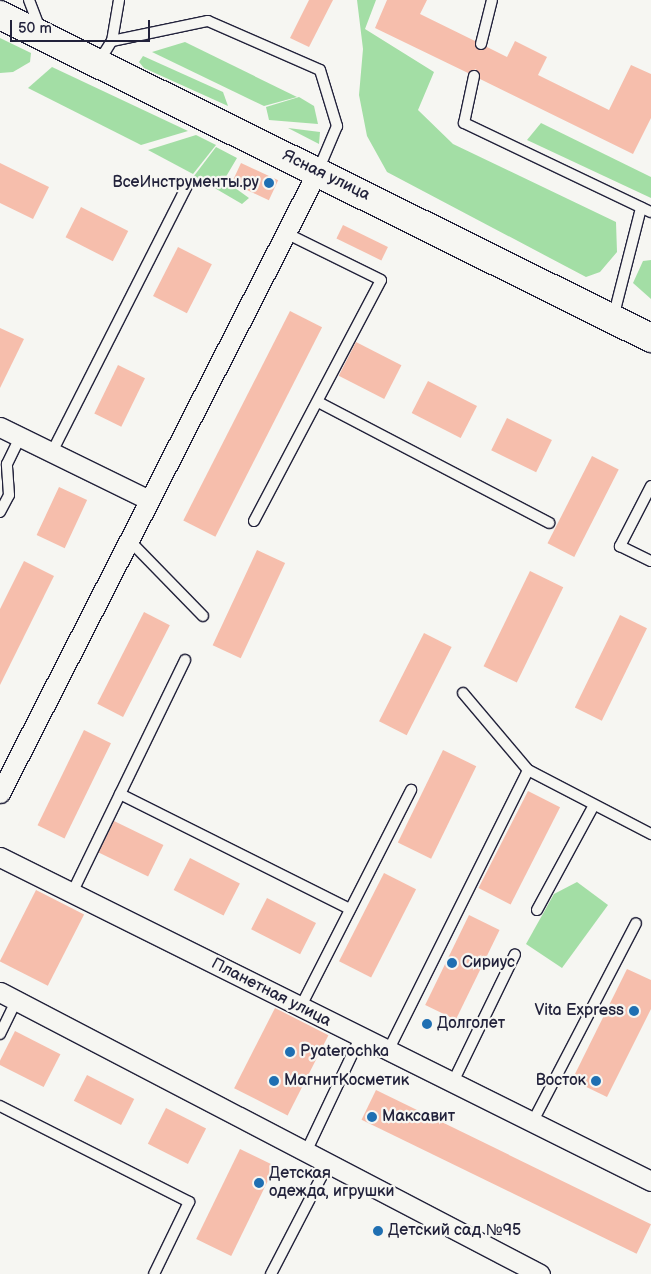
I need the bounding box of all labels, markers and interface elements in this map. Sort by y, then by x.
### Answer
scale bar [12,10,152,42]
text: 50 m [18,19,52,38]
street label: Ясная улица [279,147,373,205]
place label: ВсеИнструменты.ру [113,173,259,193]
marker: ВсеИнструменты.ру [263,177,275,189]
place label: Сириус [462,953,515,973]
street label: Планетная улица [208,955,334,1031]
marker: Сириус [446,957,458,969]
place label: Vita Express [534,1001,624,1021]
marker: Vita Express [628,1005,640,1017]
place label: Долголет [437,1014,505,1034]
marker: Долголет [421,1018,433,1030]
place label: Pyaterochka [300,1042,389,1062]
marker: Pyaterochka [284,1046,296,1058]
place label: МагнитКосметик [284,1071,409,1091]
place label: Восток [536,1071,586,1091]
marker: МагнитКосметик [268,1075,280,1087]
marker: Восток [590,1075,602,1087]
place label: Максавит [382,1107,455,1127]
marker: Максавит [366,1111,378,1123]
place label: Детская одежда, игрушки [269,1164,394,1202]
marker: Детская одежда, игрушки [253,1177,265,1189]
place label: Детский сад №95 [388,1221,521,1241]
marker: Детский сад №95 [372,1225,384,1237]

